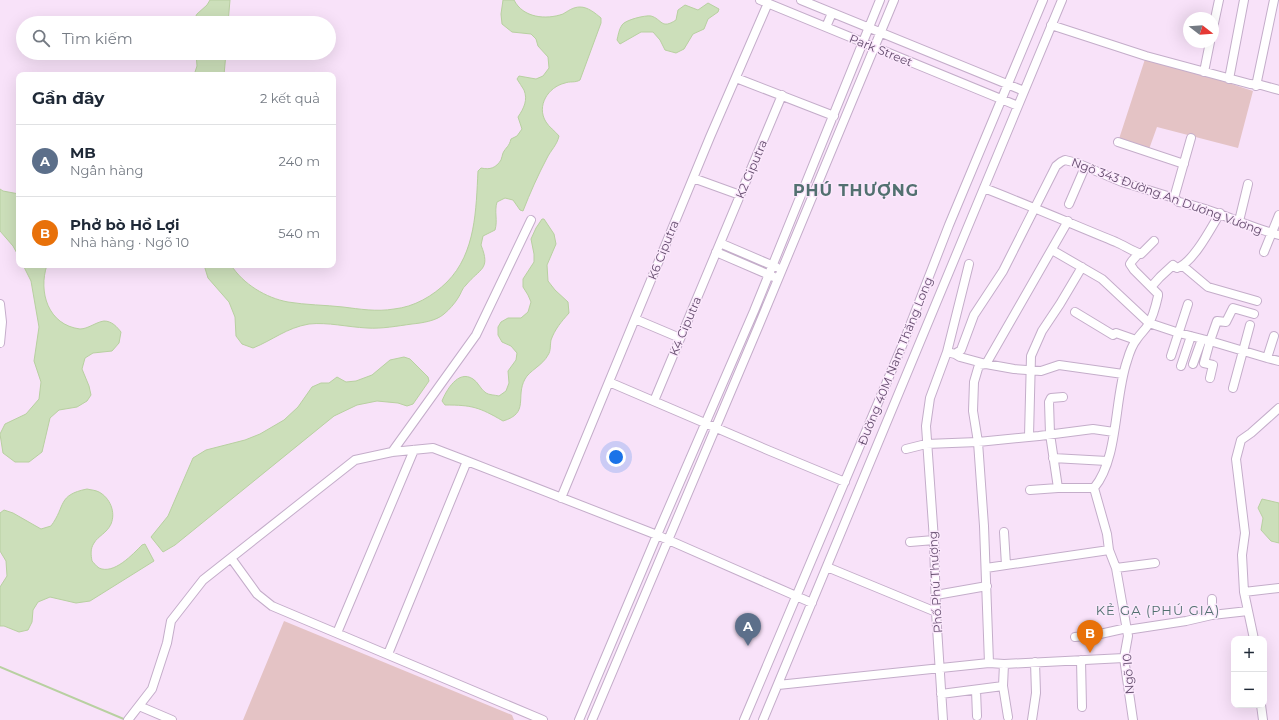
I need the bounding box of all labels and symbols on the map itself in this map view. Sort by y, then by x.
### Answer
north arrow [1183,12,1219,48]
street label: Park Street [847,31,915,70]
street label: K2 Ciputra [732,137,770,201]
street label: Ngõ 343 Đường An Dương Vương [1069,154,1265,238]
district label: PHÚ THƯỢNG [793,181,919,200]
street label: K6 Ciputra [644,218,682,282]
street label: Đường 40M Nam Thăng Long [854,275,936,447]
street label: K4 Ciputra [666,294,704,358]
your location [606,447,626,467]
street label: Phố Phú Thượng [925,531,945,633]
district label: KẺ GẠ (PHÚ GIA) [1096,602,1220,618]
pin: A [735,613,761,646]
pin: B [1077,620,1103,653]
street label: Ngõ 10 [1119,653,1137,695]

